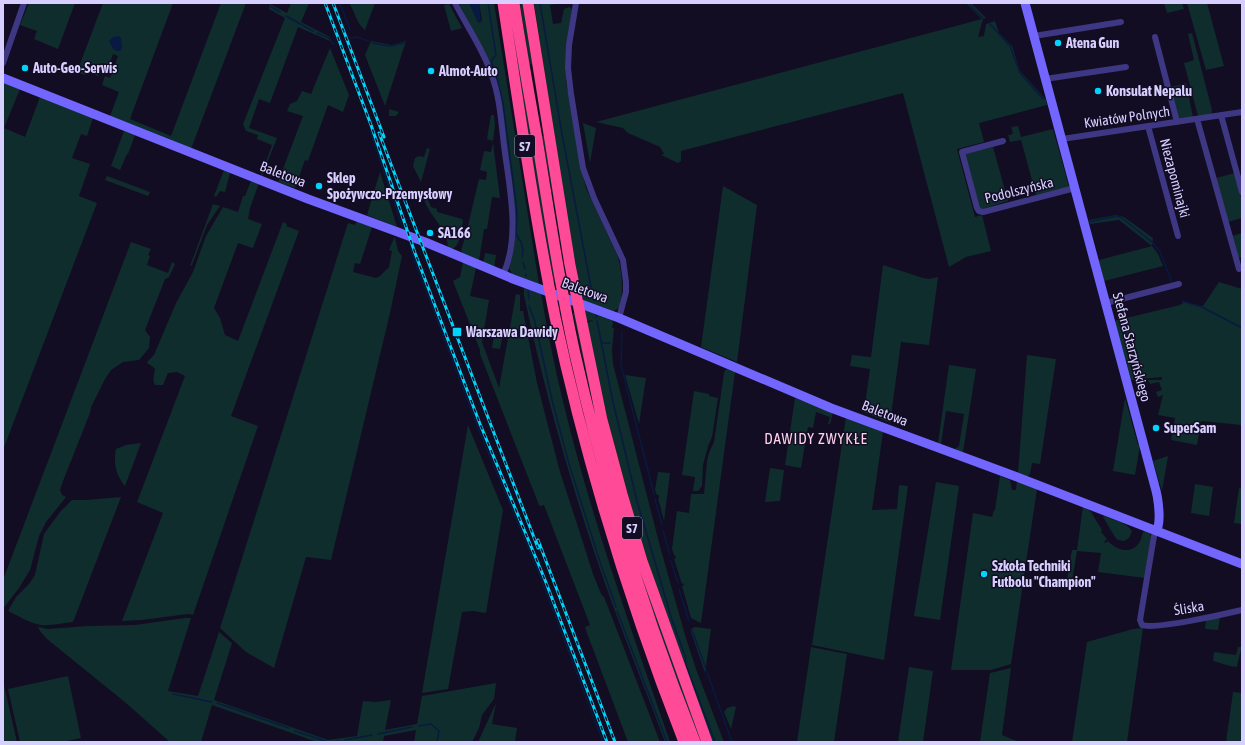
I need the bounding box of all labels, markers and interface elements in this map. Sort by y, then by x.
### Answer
place label: Atena Gun [1065,35,1120,51]
marker: Atena Gun [1053,38,1063,48]
place label: Auto-Geo-Serwis [32,60,117,76]
marker: Auto-Geo-Serwis [20,63,30,73]
place label: Almot-Auto [438,63,498,79]
marker: Almot-Auto [426,66,436,76]
place label: Konsulat Nepalu [1106,83,1192,99]
marker: Konsulat Nepalu [1093,86,1103,96]
street label: Kwiatów Polnych [1083,103,1171,131]
road number: S7 [515,135,535,157]
street label: Niezapominajki [1157,137,1193,219]
street label: Baletowa [258,158,308,190]
place label: Sklep Spożywczo-Przemysłowy [327,170,453,202]
street label: Podolszyńska [983,174,1055,206]
marker: Sklep Spożywczo-Przemysłowy [314,181,324,191]
place label: SA166 [438,225,471,241]
marker: SA166 [425,228,435,238]
street label: Baletowa [560,274,610,306]
street label: Stefana Starzyńskiego [1110,291,1154,403]
place label: Warszawa Dawidy [465,324,558,340]
marker: Warszawa Dawidy [451,326,463,338]
street label: Baletowa [860,397,910,429]
place label: SuperSam [1164,420,1216,436]
marker: SuperSam [1151,423,1161,433]
district label: DAWIDY ZWYKŁE [764,430,868,447]
road number: S7 [622,517,642,539]
place label: Szkoła Techniki Futbolu "Champion" [992,558,1096,590]
marker: Szkoła Techniki Futbolu "Champion" [979,569,989,579]
street label: Śliska [1173,598,1205,618]

